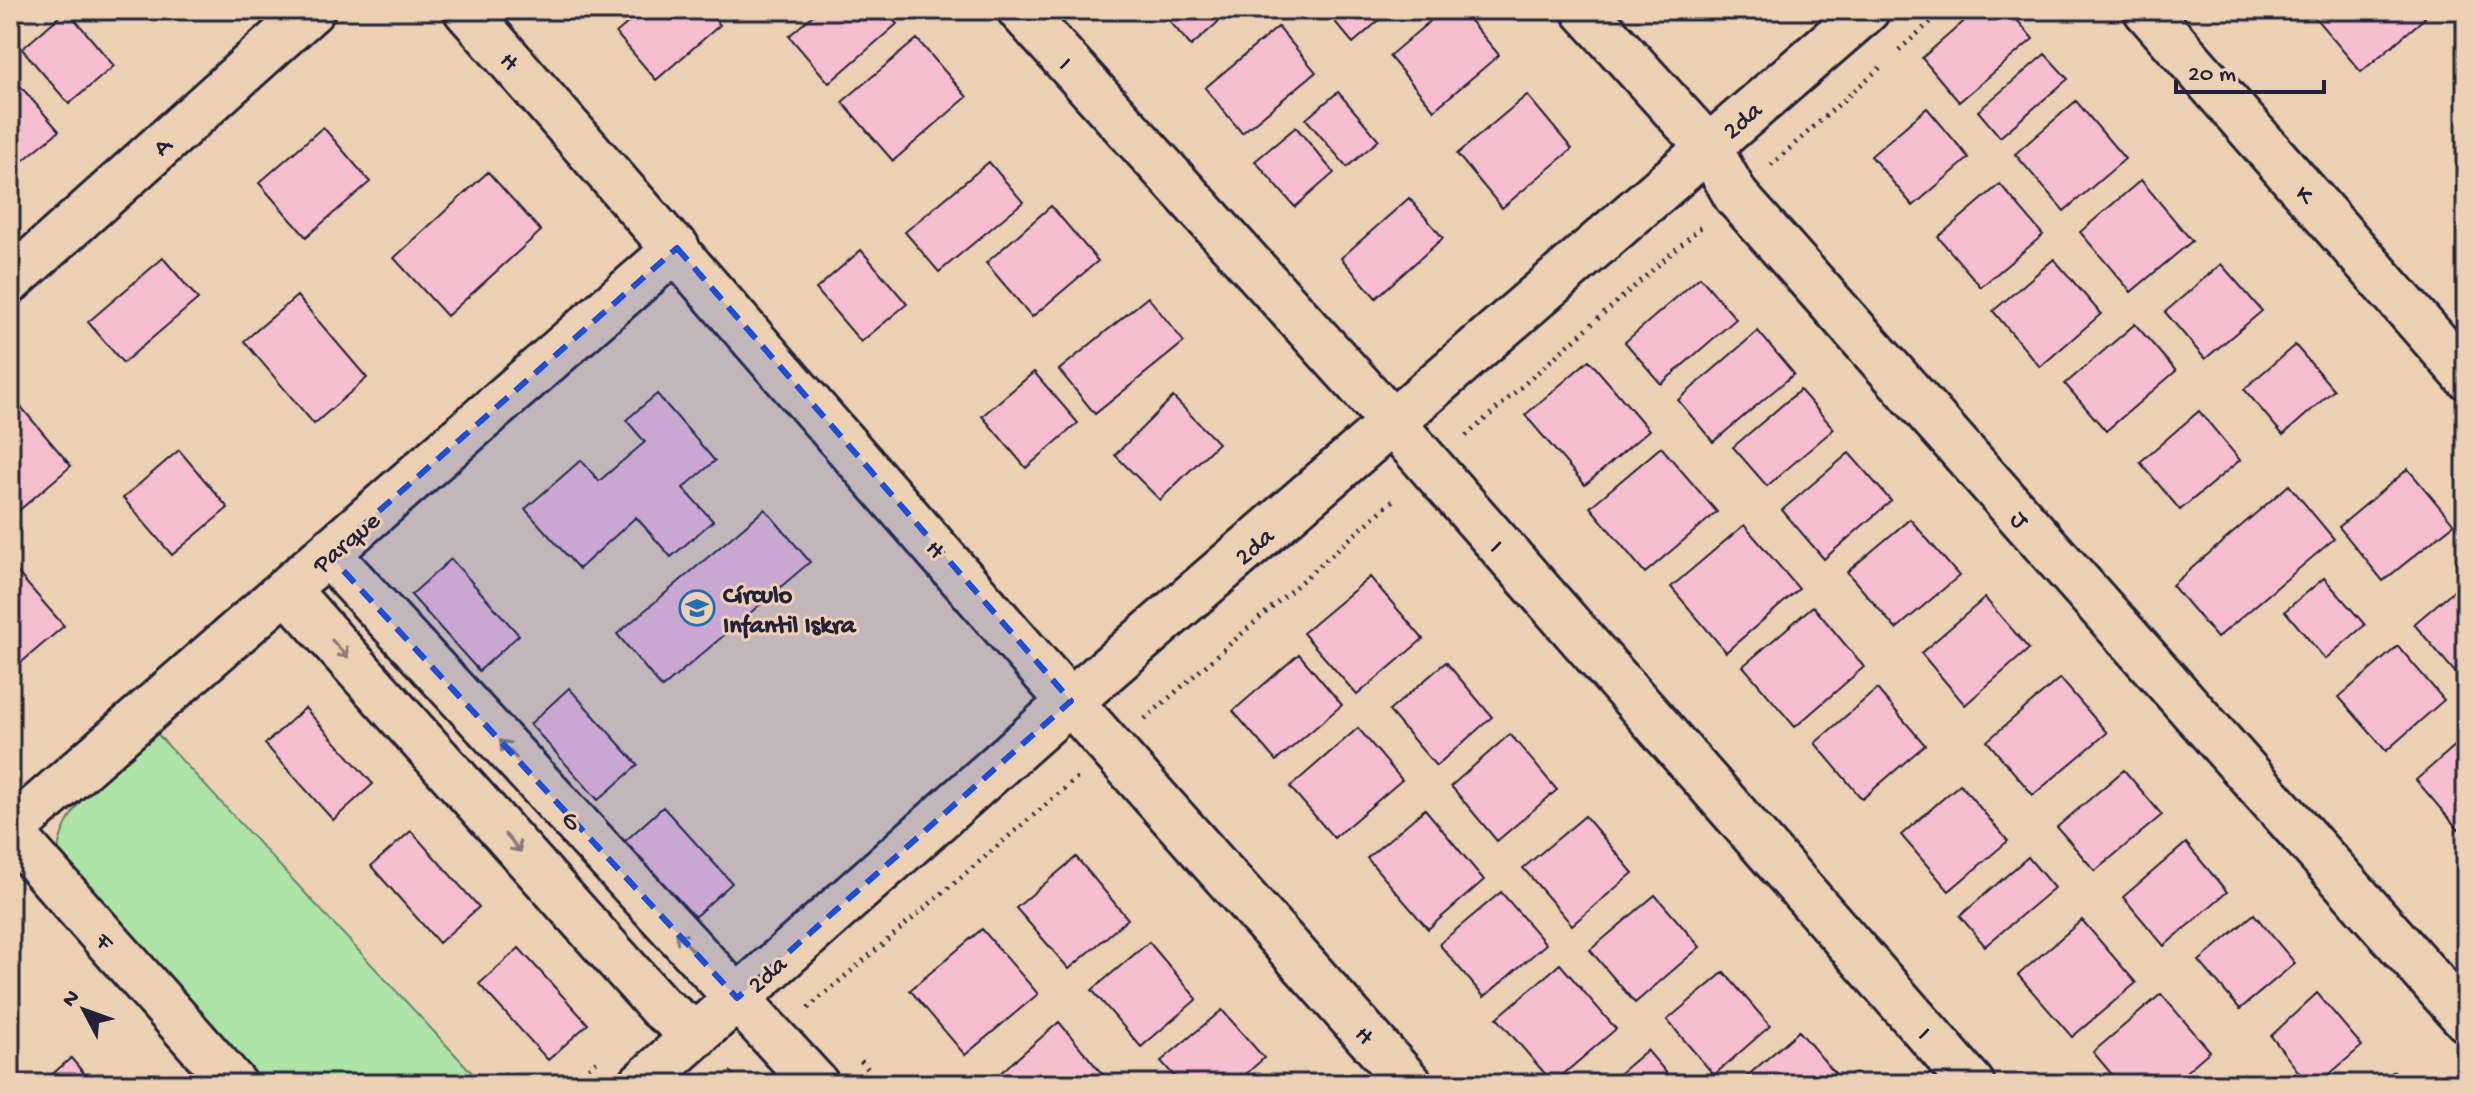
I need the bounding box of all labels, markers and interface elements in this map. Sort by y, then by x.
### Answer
scale bar [2176,44,2324,94]
street label: H [491,47,524,79]
street label: I [1050,52,1077,78]
text: 20 m [2188,61,2236,90]
street label: 2da [1718,96,1771,148]
street label: A [148,131,181,165]
street label: K [2286,180,2321,214]
street label: Parque [307,506,388,583]
street label: J [2002,506,2035,537]
street label: 2da [1230,522,1283,574]
street label: H [917,535,950,567]
street label: I [1481,535,1508,560]
place label: Círculo Infantil Iskra [723,582,857,643]
school or university icon: Círculo Infantil Iskra [678,589,716,627]
one-way arrow [331,639,349,659]
one-way arrow [500,740,518,760]
street label: G [553,805,588,840]
one-way arrow [504,833,523,853]
street label: F [86,927,120,960]
one-way arrow [675,931,694,951]
street label: 2da [743,950,796,1002]
north arrow [44,970,124,1050]
text: N [57,986,86,1013]
street label: H [1346,1021,1379,1053]
street label: I [1909,1022,1936,1047]

